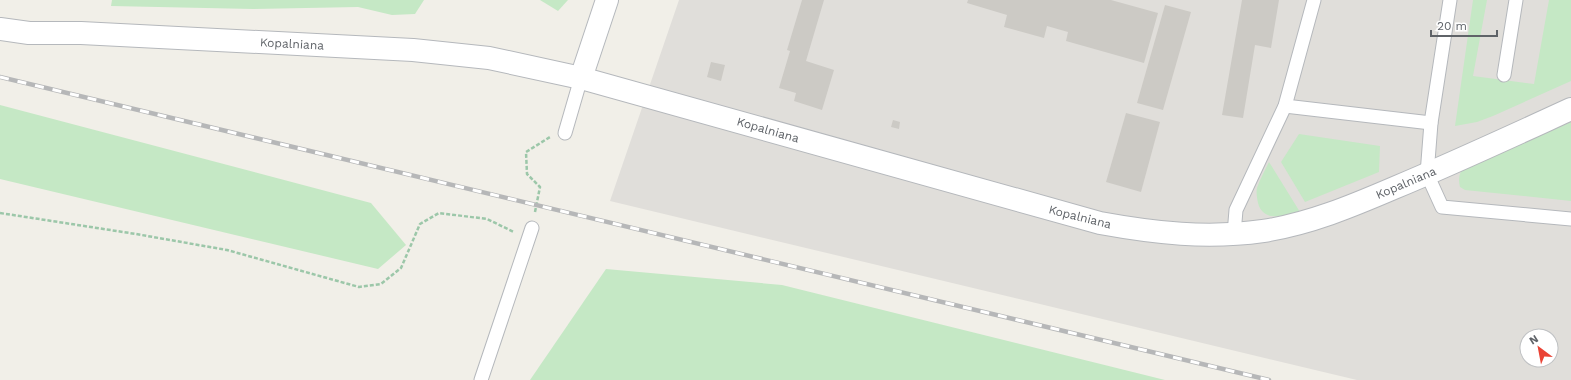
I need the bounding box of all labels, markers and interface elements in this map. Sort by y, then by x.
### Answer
scale bar [1431,12,1497,38]
text: 20 m [1437,19,1467,33]
street label: Kopalniana [260,35,325,53]
street label: Kopalniana [735,114,801,146]
street label: Kopalniana [1374,164,1438,202]
street label: Kopalniana [1047,202,1113,232]
north arrow [1519,328,1559,368]
text: N [1527,332,1541,348]

